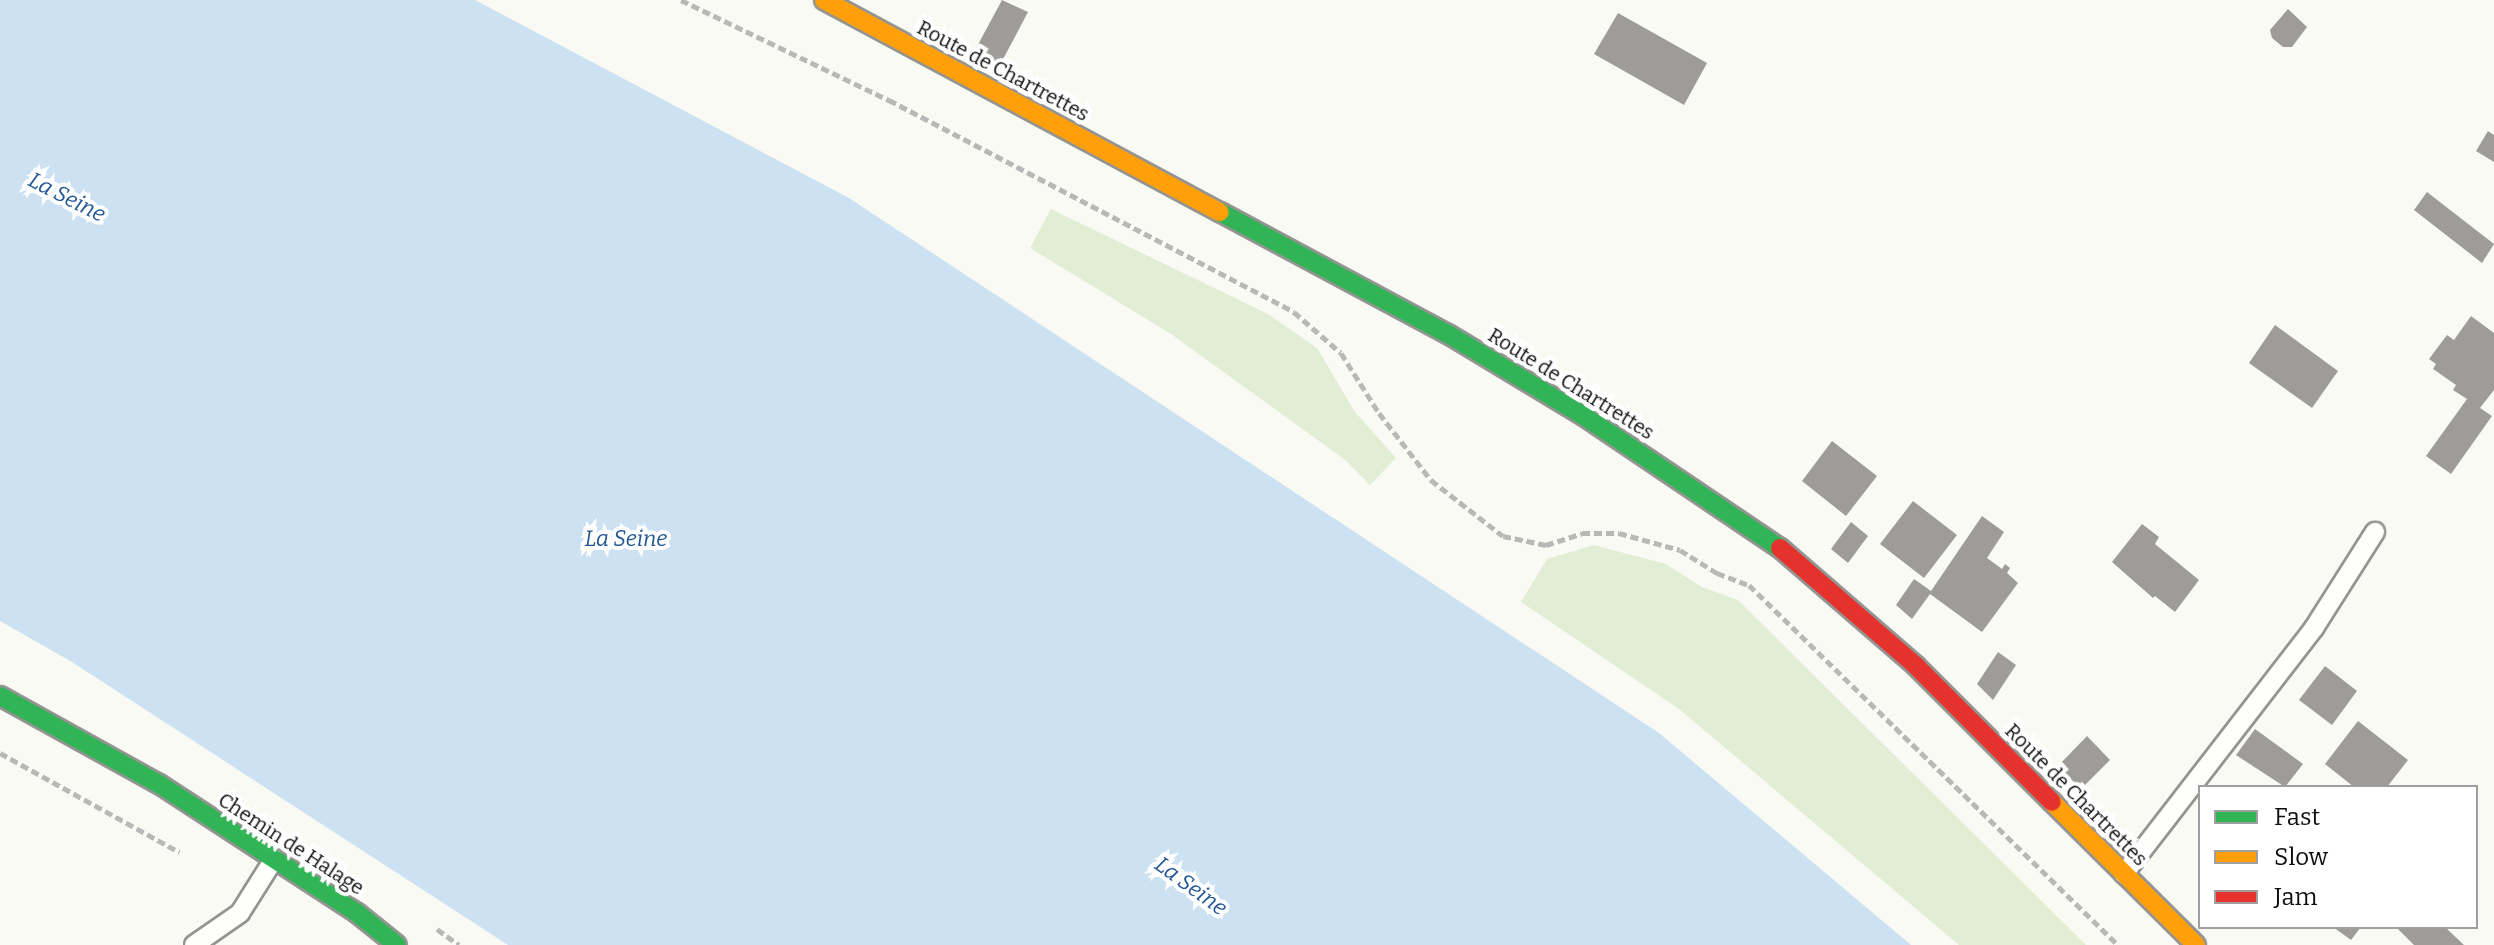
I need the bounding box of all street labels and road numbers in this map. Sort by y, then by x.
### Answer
street label: Route de Chartrettes [913,16,1093,126]
street label: Route de Chartrettes [1484,323,1658,445]
street label: Route de Chartrettes [2000,719,2152,871]
street label: Chemin de Halage [214,788,368,900]

